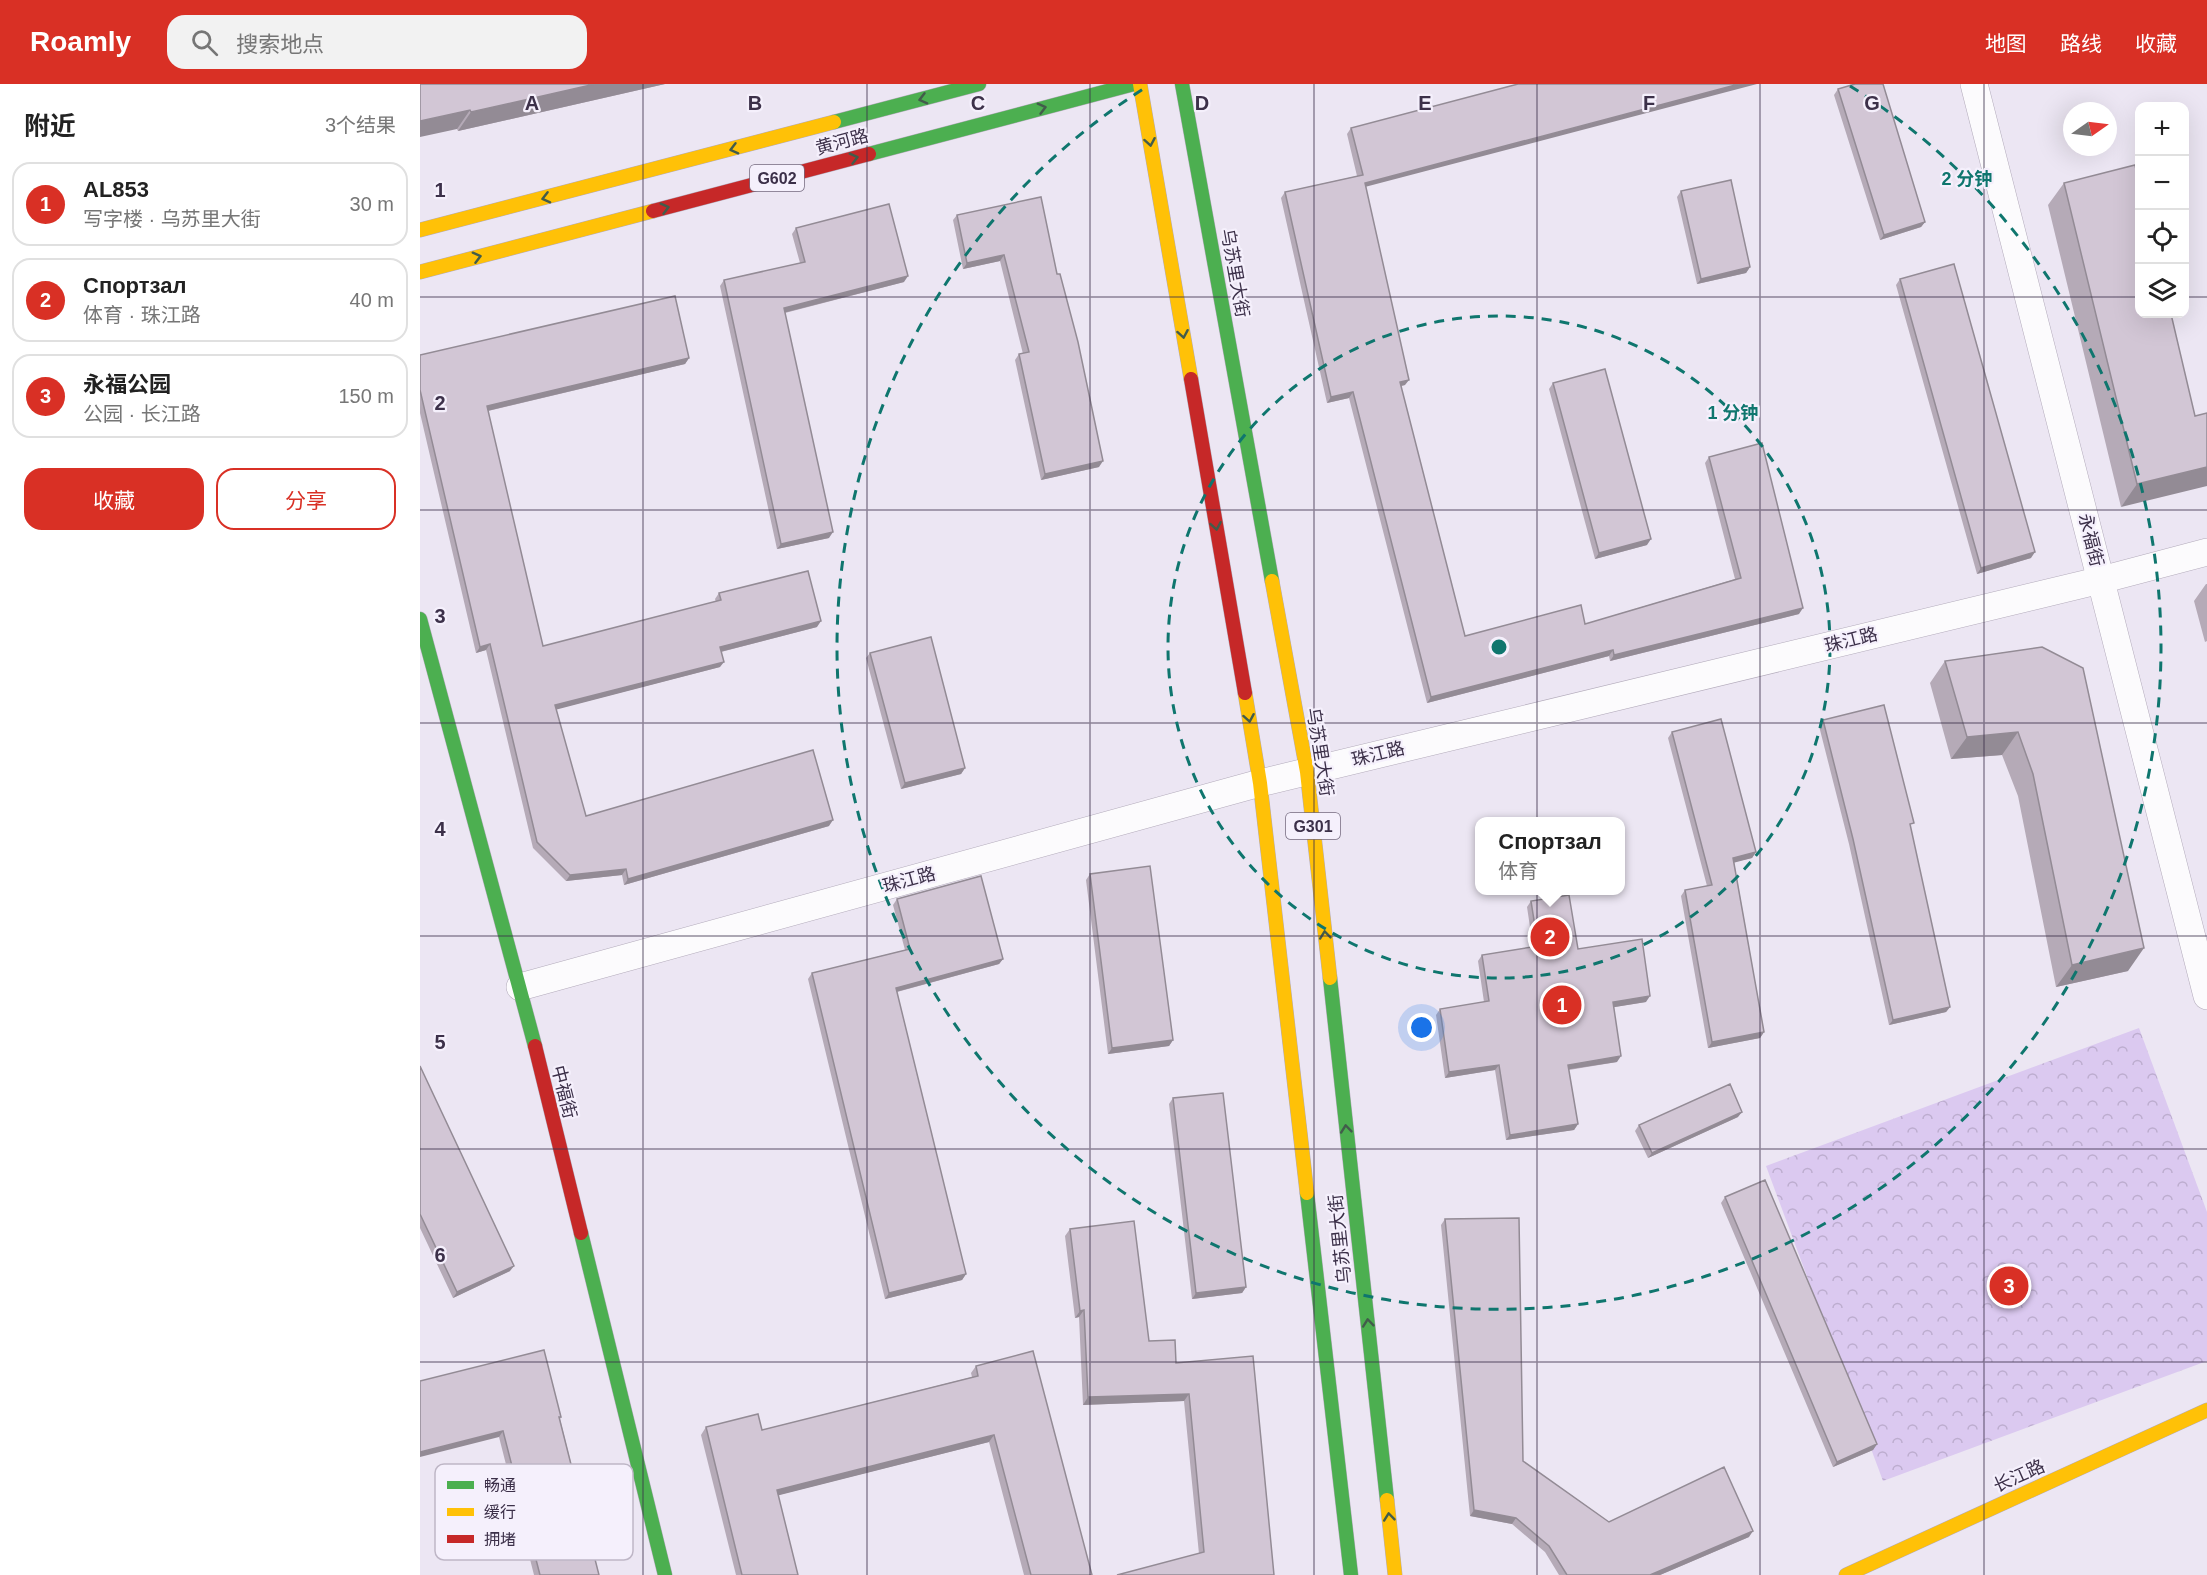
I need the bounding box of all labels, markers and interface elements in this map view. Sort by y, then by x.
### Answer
search box [167,15,587,69]
text: Roamly [30,26,131,57]
icon: search [188,26,221,59]
text: 搜索地点 [236,32,324,57]
text: 地图 [1985,32,2027,55]
text: 路线 [2060,32,2102,55]
text: 收藏 [2135,32,2177,55]
text: A [525,92,539,114]
text: B [748,92,762,114]
one-way arrow [918,92,929,104]
text: C [971,92,985,114]
text: D [1195,92,1209,114]
text: E [1418,92,1432,114]
text: F [1643,92,1655,114]
text: G [1864,92,1880,114]
north arrow [2063,102,2117,156]
map controls [2135,102,2189,318]
button: + [2135,102,2189,156]
one-way arrow [1036,103,1047,115]
text: 附近 [24,111,76,141]
text: 3个结果 [325,114,396,136]
street label: 黄河路 [813,125,871,159]
one-way arrow [1143,136,1156,146]
one-way arrow [730,142,740,154]
one-way arrow [848,153,859,165]
button: − [2135,156,2189,210]
road number: G602 [750,165,804,191]
text: 2 分钟 [1941,169,1993,189]
text: AL853 [83,177,149,202]
text: 1 [434,179,446,201]
one-way arrow [541,191,551,204]
text: 1 [40,193,51,215]
text: 30 m [350,193,394,215]
one-way arrow [660,202,670,215]
text: 写字楼 · 乌苏里大街 [83,208,261,230]
button: locate [2135,210,2189,264]
street label: 乌苏里大街 [1217,227,1253,319]
one-way arrow [471,252,481,265]
button: layers [2135,264,2189,318]
text: Спортзал [83,273,186,298]
text: 2 [40,289,51,311]
text: 40 m [350,289,394,311]
text: 体育 · 珠江路 [83,304,201,326]
one-way arrow [1177,329,1189,338]
text: 永福公园 [83,372,171,397]
text: 3 [40,385,51,407]
text: 150 m [338,385,394,407]
text: 2 [434,392,446,414]
text: 公园 · 长江路 [83,403,201,425]
text: 1 分钟 [1707,403,1759,423]
button: 收藏 [24,468,204,530]
button: 分享 [216,468,396,530]
street label: 永福街 [2075,511,2107,569]
one-way arrow [1210,521,1222,531]
text: 3 [434,605,446,627]
street label: 珠江路 [1822,624,1880,656]
centre of rings [1489,637,1509,657]
street label: 乌苏里大街 [1303,706,1337,798]
one-way arrow [1243,714,1255,723]
street label: 珠江路 [1349,738,1407,770]
road number: G301 [1286,813,1340,839]
popup [1475,817,1625,895]
text: 4 [434,818,446,840]
text: Спортзал [1498,829,1602,854]
text: 体育 [1498,860,1538,882]
street label: 珠江路 [880,863,938,897]
pin: 2 [1530,914,1570,960]
one-way arrow [1319,931,1332,940]
pin: 1 [1542,982,1582,1028]
your location [1407,1013,1436,1042]
text: 5 [434,1031,446,1053]
street label: 中福街 [548,1063,580,1121]
one-way arrow [1340,1125,1353,1134]
street label: 乌苏里大街 [1325,1193,1355,1285]
text: 6 [434,1244,446,1266]
pin: 3 [1990,1264,2028,1308]
one-way arrow [1362,1318,1375,1328]
street label: 长江路 [1990,1456,2048,1496]
legend [435,1464,633,1560]
text: 畅通 [484,1477,516,1494]
text: 缓行 [484,1504,516,1521]
one-way arrow [1383,1512,1396,1521]
text: 拥堵 [484,1531,516,1548]

